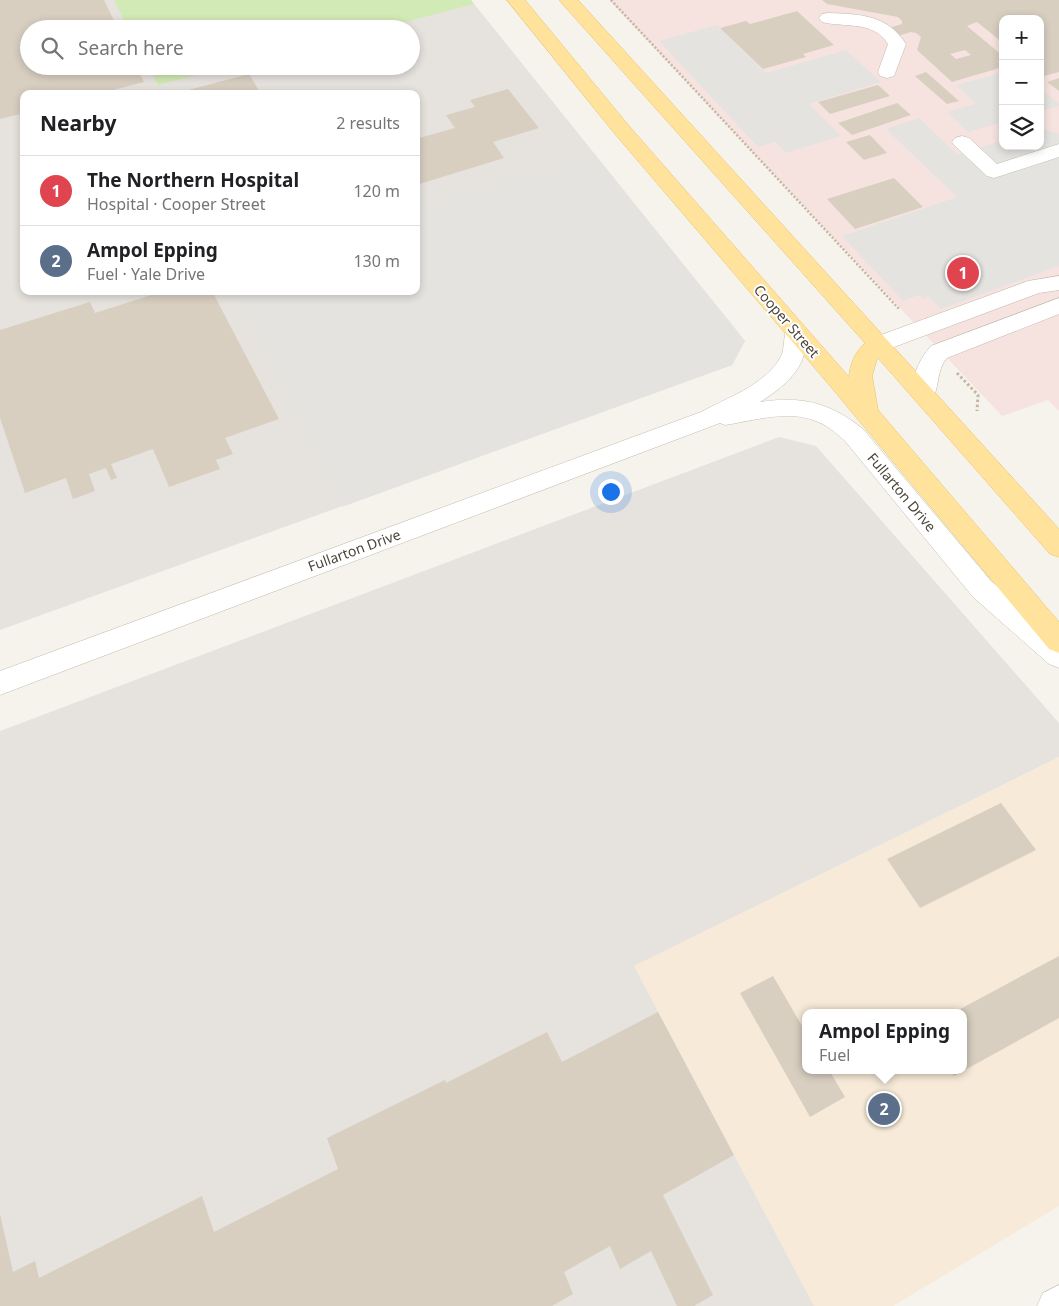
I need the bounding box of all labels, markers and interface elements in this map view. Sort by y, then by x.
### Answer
map controls [999,15,1044,150]
button: + [999,15,1044,60]
search box [20,20,420,75]
icon: search [38,34,66,62]
text: Search here [78,35,184,61]
button: − [999,60,1044,105]
button: layers [999,105,1044,150]
text: Nearby [40,109,116,137]
text: 2 results [336,112,400,134]
text: The Northern Hospital [87,167,299,193]
text: 1 [51,180,61,202]
text: 120 m [353,180,400,202]
text: Hospital · Cooper Street [87,193,265,215]
text: Ampol Epping [87,237,218,263]
text: 2 [51,250,61,272]
text: 130 m [353,250,400,272]
pin: 1 [947,254,979,292]
text: Fuel · Yale Drive [87,263,205,285]
street label: Cooper Street [750,280,824,362]
street label: Fullarton Drive [863,449,941,535]
your location [598,479,624,505]
street label: Fullarton Drive [305,524,403,576]
popup [802,1009,967,1074]
text: Ampol Epping [819,1018,950,1044]
text: Fuel [819,1044,850,1066]
pin: 2 [868,1090,900,1128]

